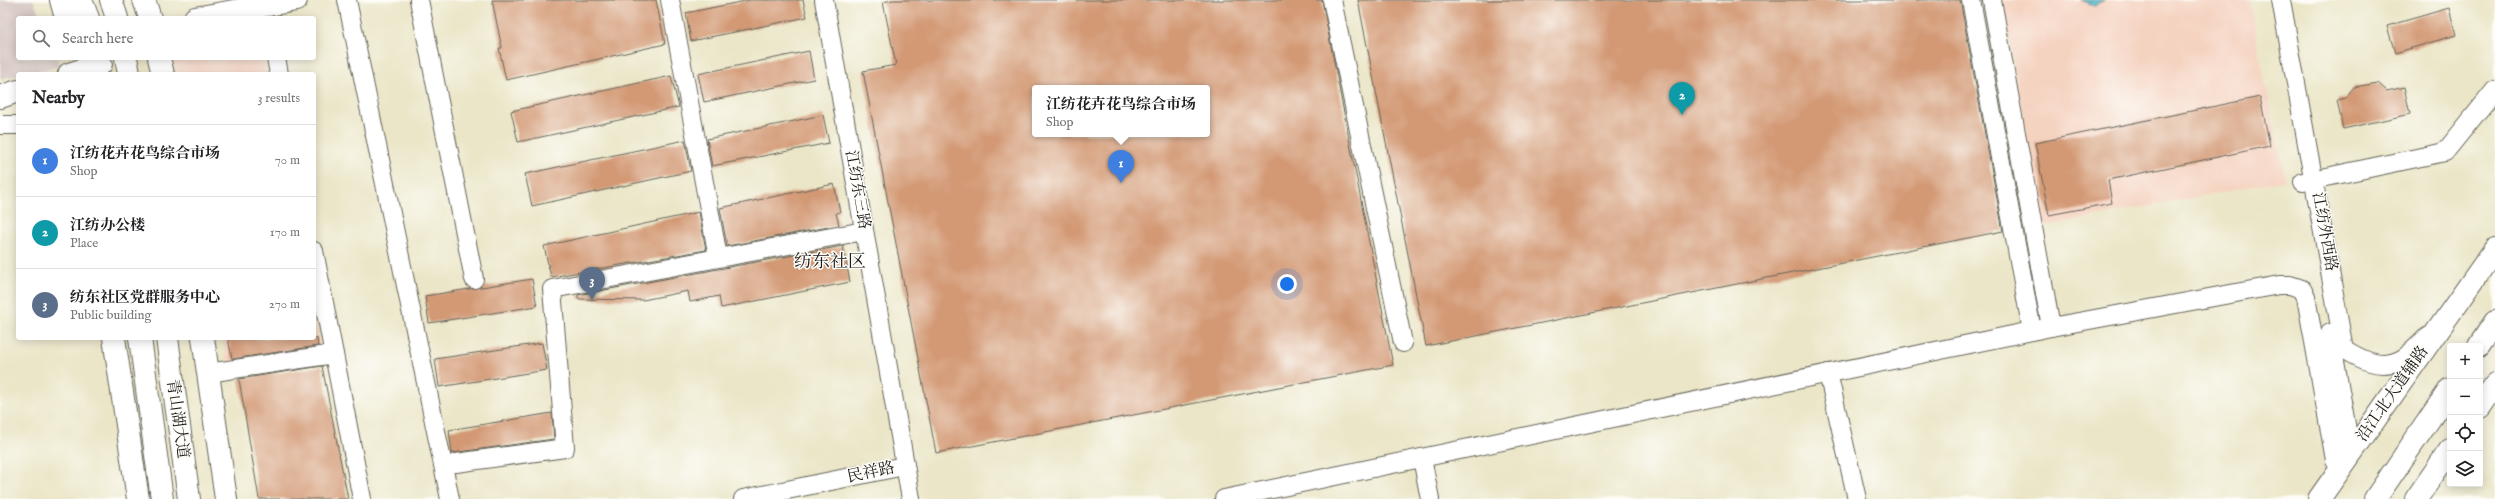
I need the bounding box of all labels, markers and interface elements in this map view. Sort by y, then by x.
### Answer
search box [16,16,316,60]
icon: search [30,27,52,49]
text: Search here [62,29,133,48]
pin: 2 [1669,82,1695,115]
popup [1032,85,1210,137]
text: Nearby [32,88,85,109]
text: 3 results [258,90,300,107]
text: 江纺花卉花鸟综合市场 [1046,95,1196,114]
text: Shop [1046,114,1074,131]
text: 江纺花卉花鸟综合市场 [70,144,220,163]
street label: 江纺东三路 [840,149,874,231]
pin: 1 [1108,150,1134,183]
text: 1 [43,152,47,169]
text: 70 m [275,152,300,169]
text: Shop [70,163,98,180]
street label: 江纺外西路 [2307,191,2341,273]
text: 江纺办公楼 [70,216,145,235]
text: 2 [42,224,48,241]
text: 170 m [270,224,300,241]
text: Place [70,235,98,252]
district label: 纺东社区 [794,251,866,274]
pin: 3 [579,267,605,300]
your location [1277,274,1297,294]
text: 纺东社区党群服务中心 [70,288,220,307]
text: 3 [43,296,47,313]
text: 270 m [269,296,300,313]
text: Public building [70,307,152,324]
street label: 沿江北大道辅路 [2353,342,2433,446]
map controls [2447,343,2483,487]
button: + [2447,343,2483,379]
street label: 青山湖大道 [162,378,192,460]
button: − [2447,379,2483,415]
button: locate [2447,415,2483,451]
button: layers [2447,451,2483,487]
street label: 民祥路 [845,458,897,488]

